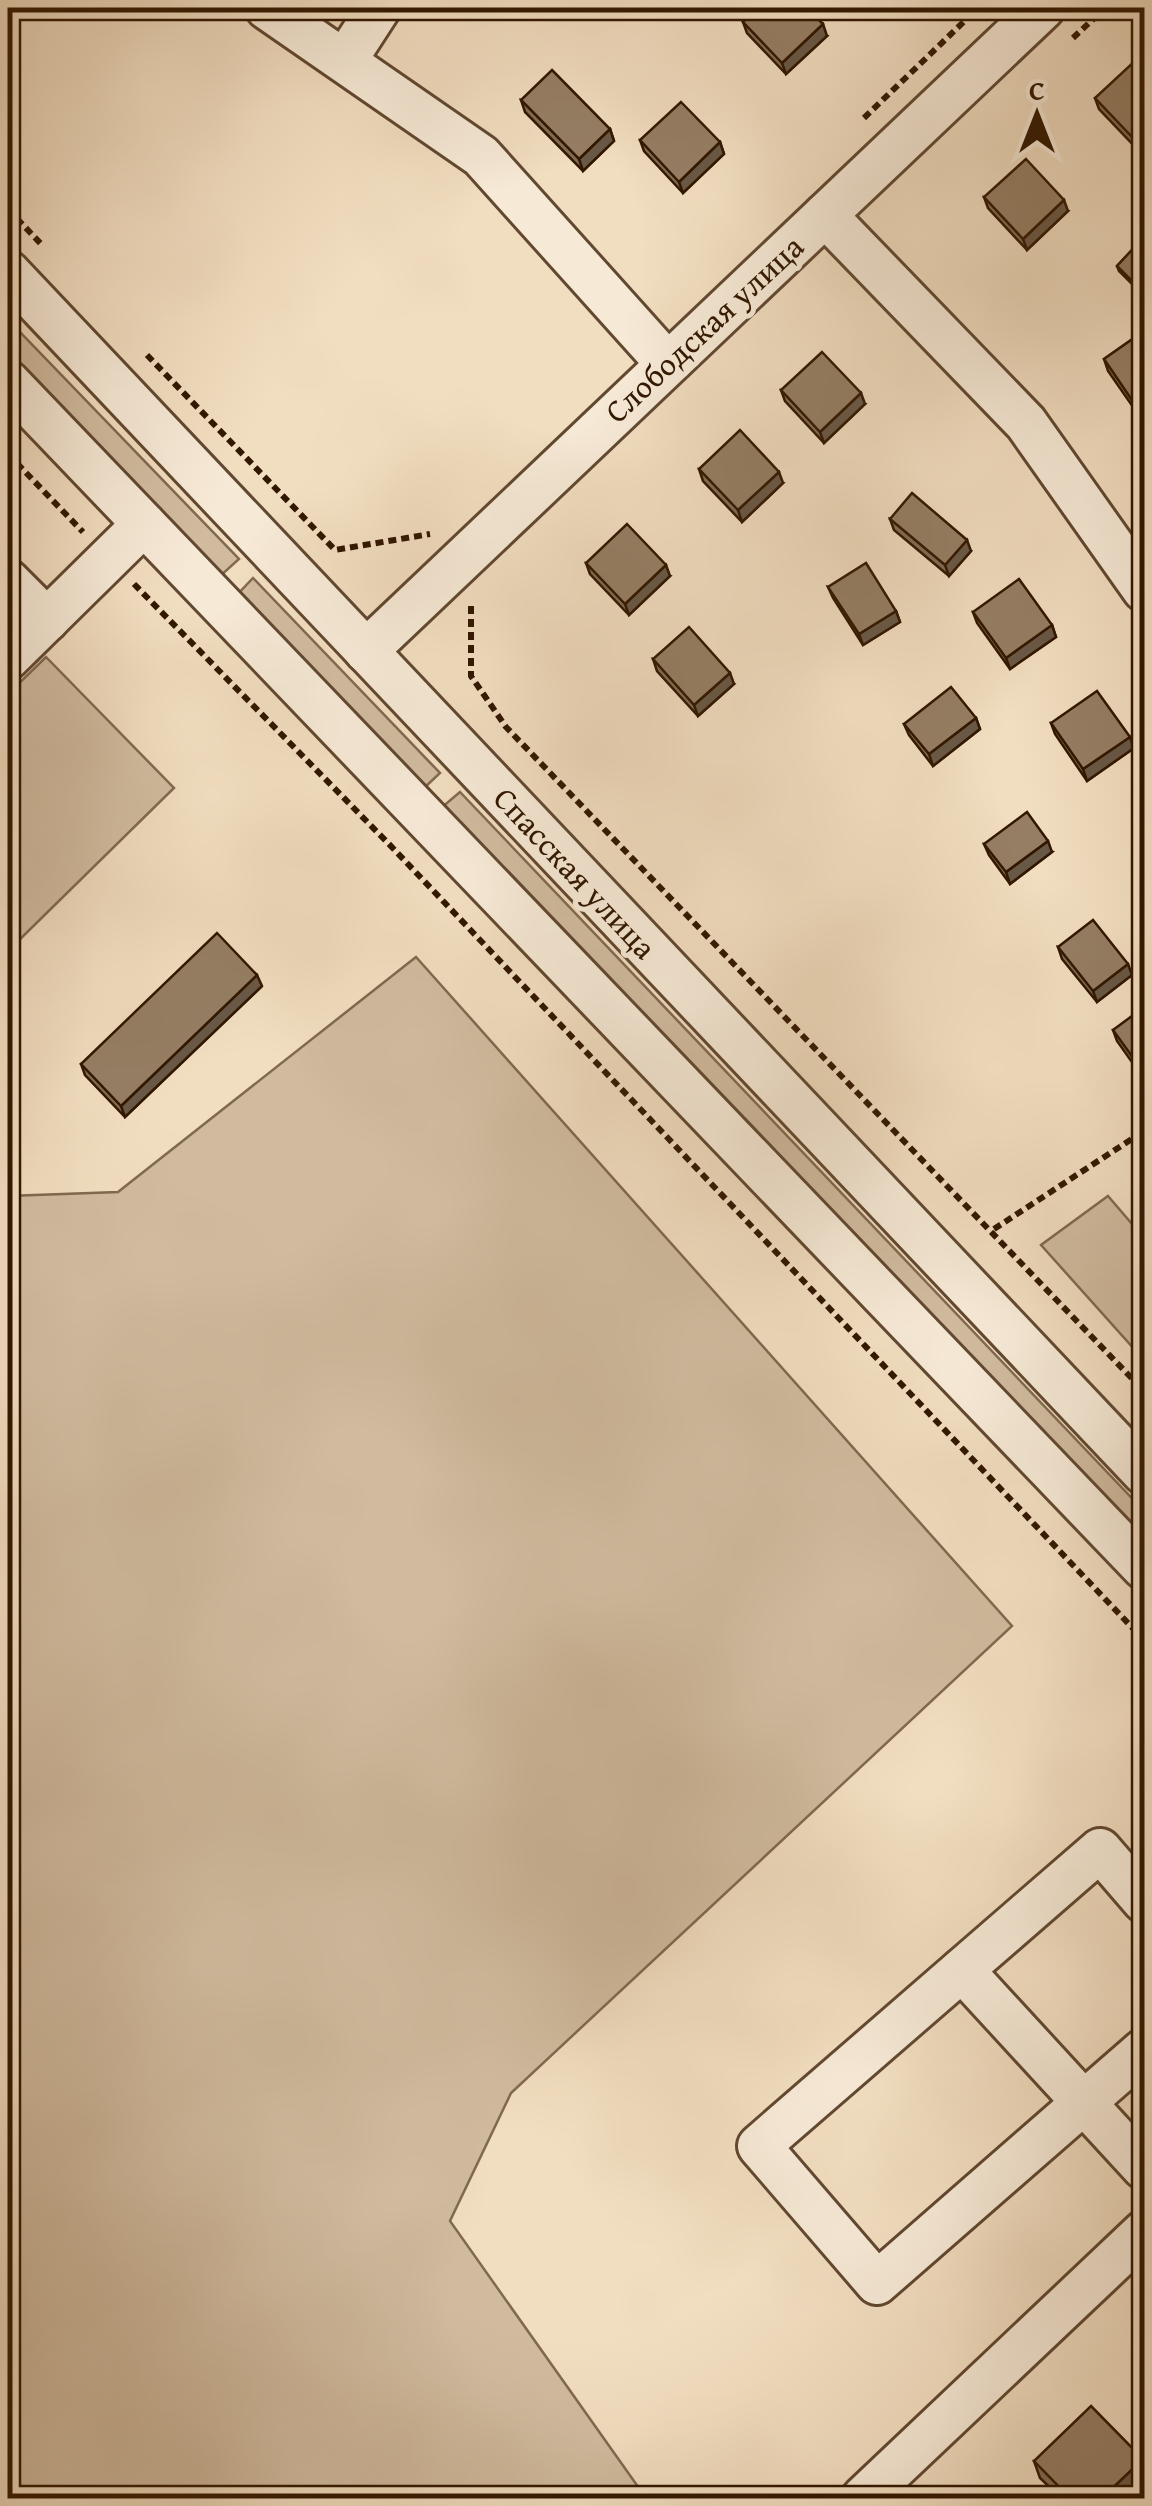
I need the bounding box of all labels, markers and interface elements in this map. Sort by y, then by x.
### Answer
north arrow [987,65,1087,165]
text: С [1029,69,1045,110]
street label: Слободская улица [594,223,814,434]
street label: Спасская улица [483,776,668,970]

